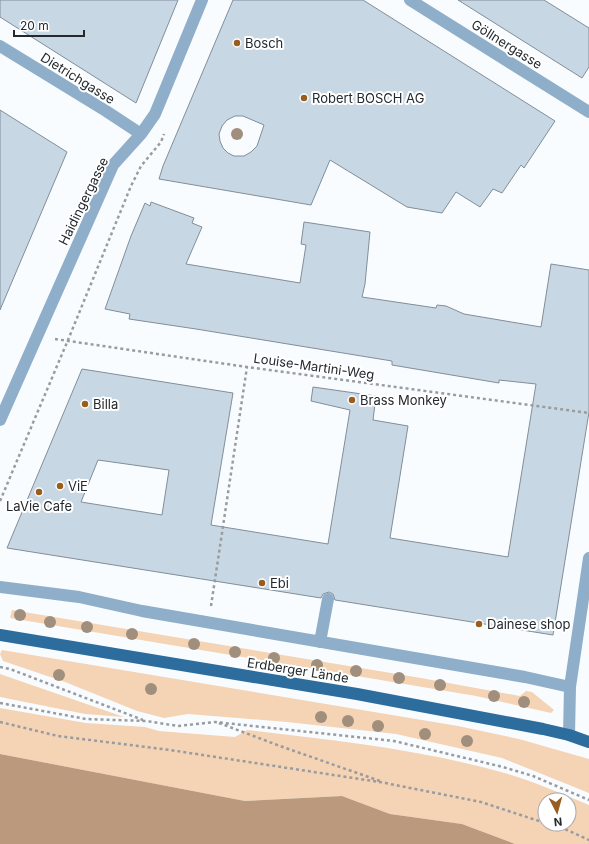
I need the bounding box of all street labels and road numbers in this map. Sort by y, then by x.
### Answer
street label: Göllnergasse [469,16,545,72]
street label: Dietrichgasse [38,49,118,107]
street label: Haidingergasse [55,154,111,248]
street label: Louise-Martini-Weg [253,350,375,382]
street label: Erdberger Lände [246,654,350,686]

